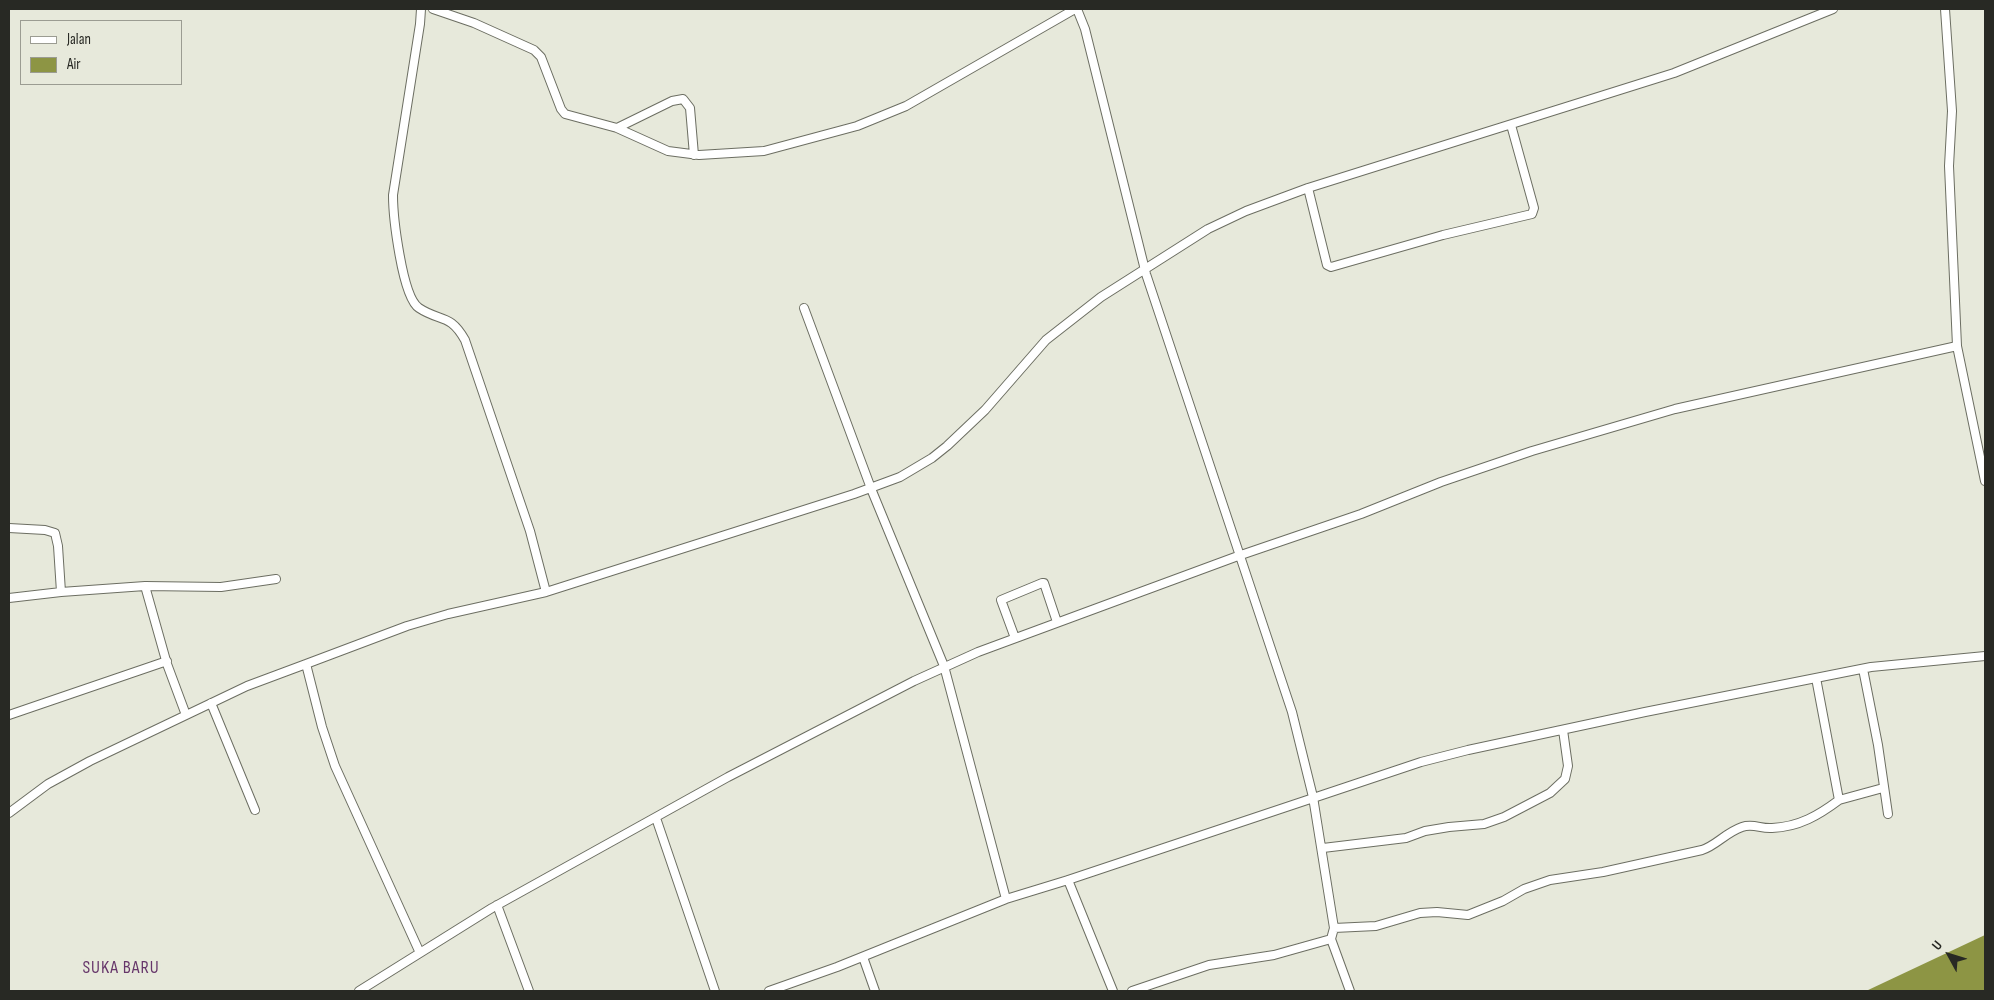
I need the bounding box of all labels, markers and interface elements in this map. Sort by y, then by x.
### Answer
legend [20,20,182,85]
text: Jalan [67,30,91,49]
text: Air [67,55,81,74]
north arrow [1924,930,1974,980]
text: U [1928,937,1946,953]
district label: SUKA BARU [81,957,161,979]

